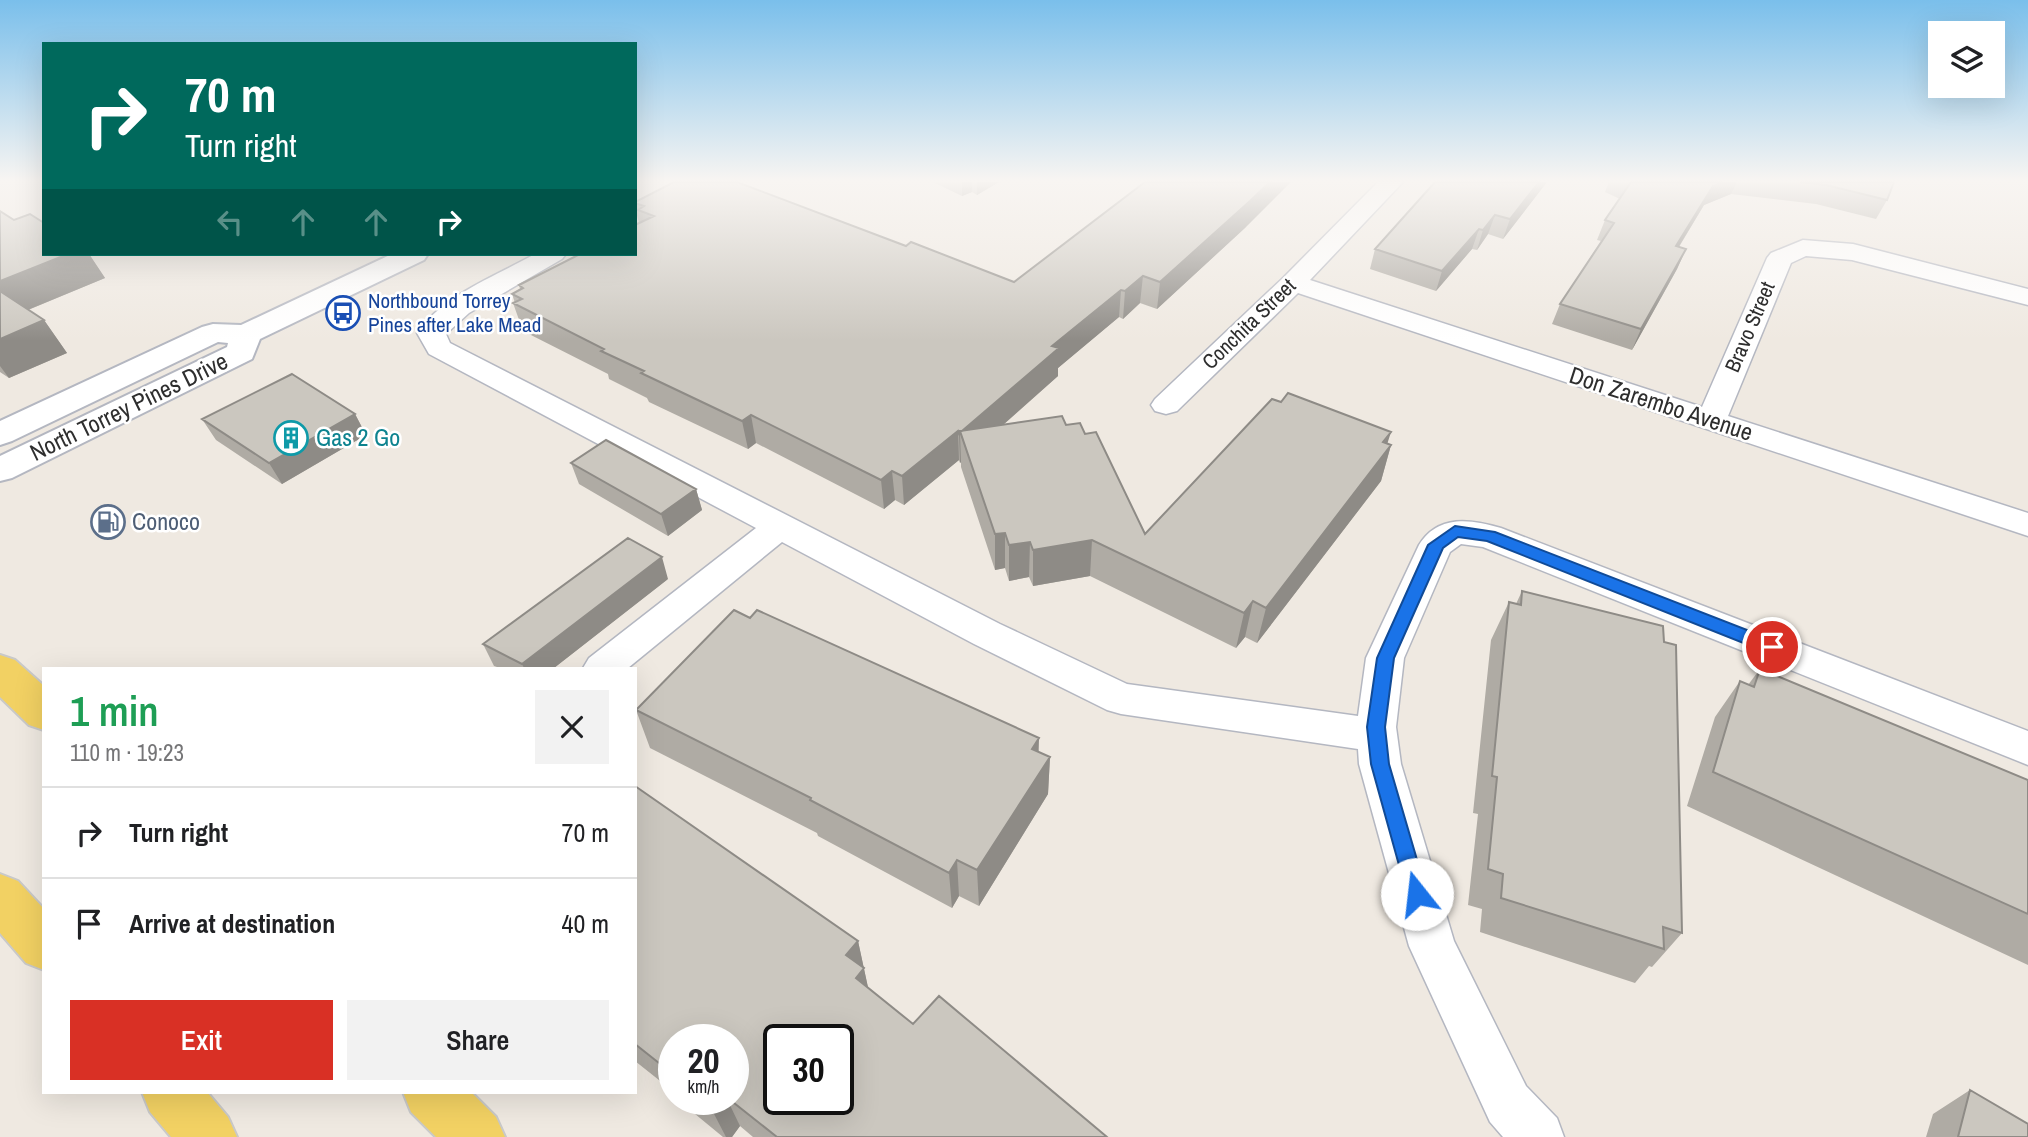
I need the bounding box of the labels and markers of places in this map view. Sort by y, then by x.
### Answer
place label: Northbound Torrey Pines after Lake Mead [368,286,541,339]
bus stop icon: Northbound Torrey Pines after Lake Mead [324,294,362,332]
building icon: Gas 2 Go [272,419,310,457]
place label: Gas 2 Go [316,421,400,453]
fuel station icon: Conoco [89,503,127,541]
place label: Conoco [132,505,200,537]
pin [1742,617,1802,677]

